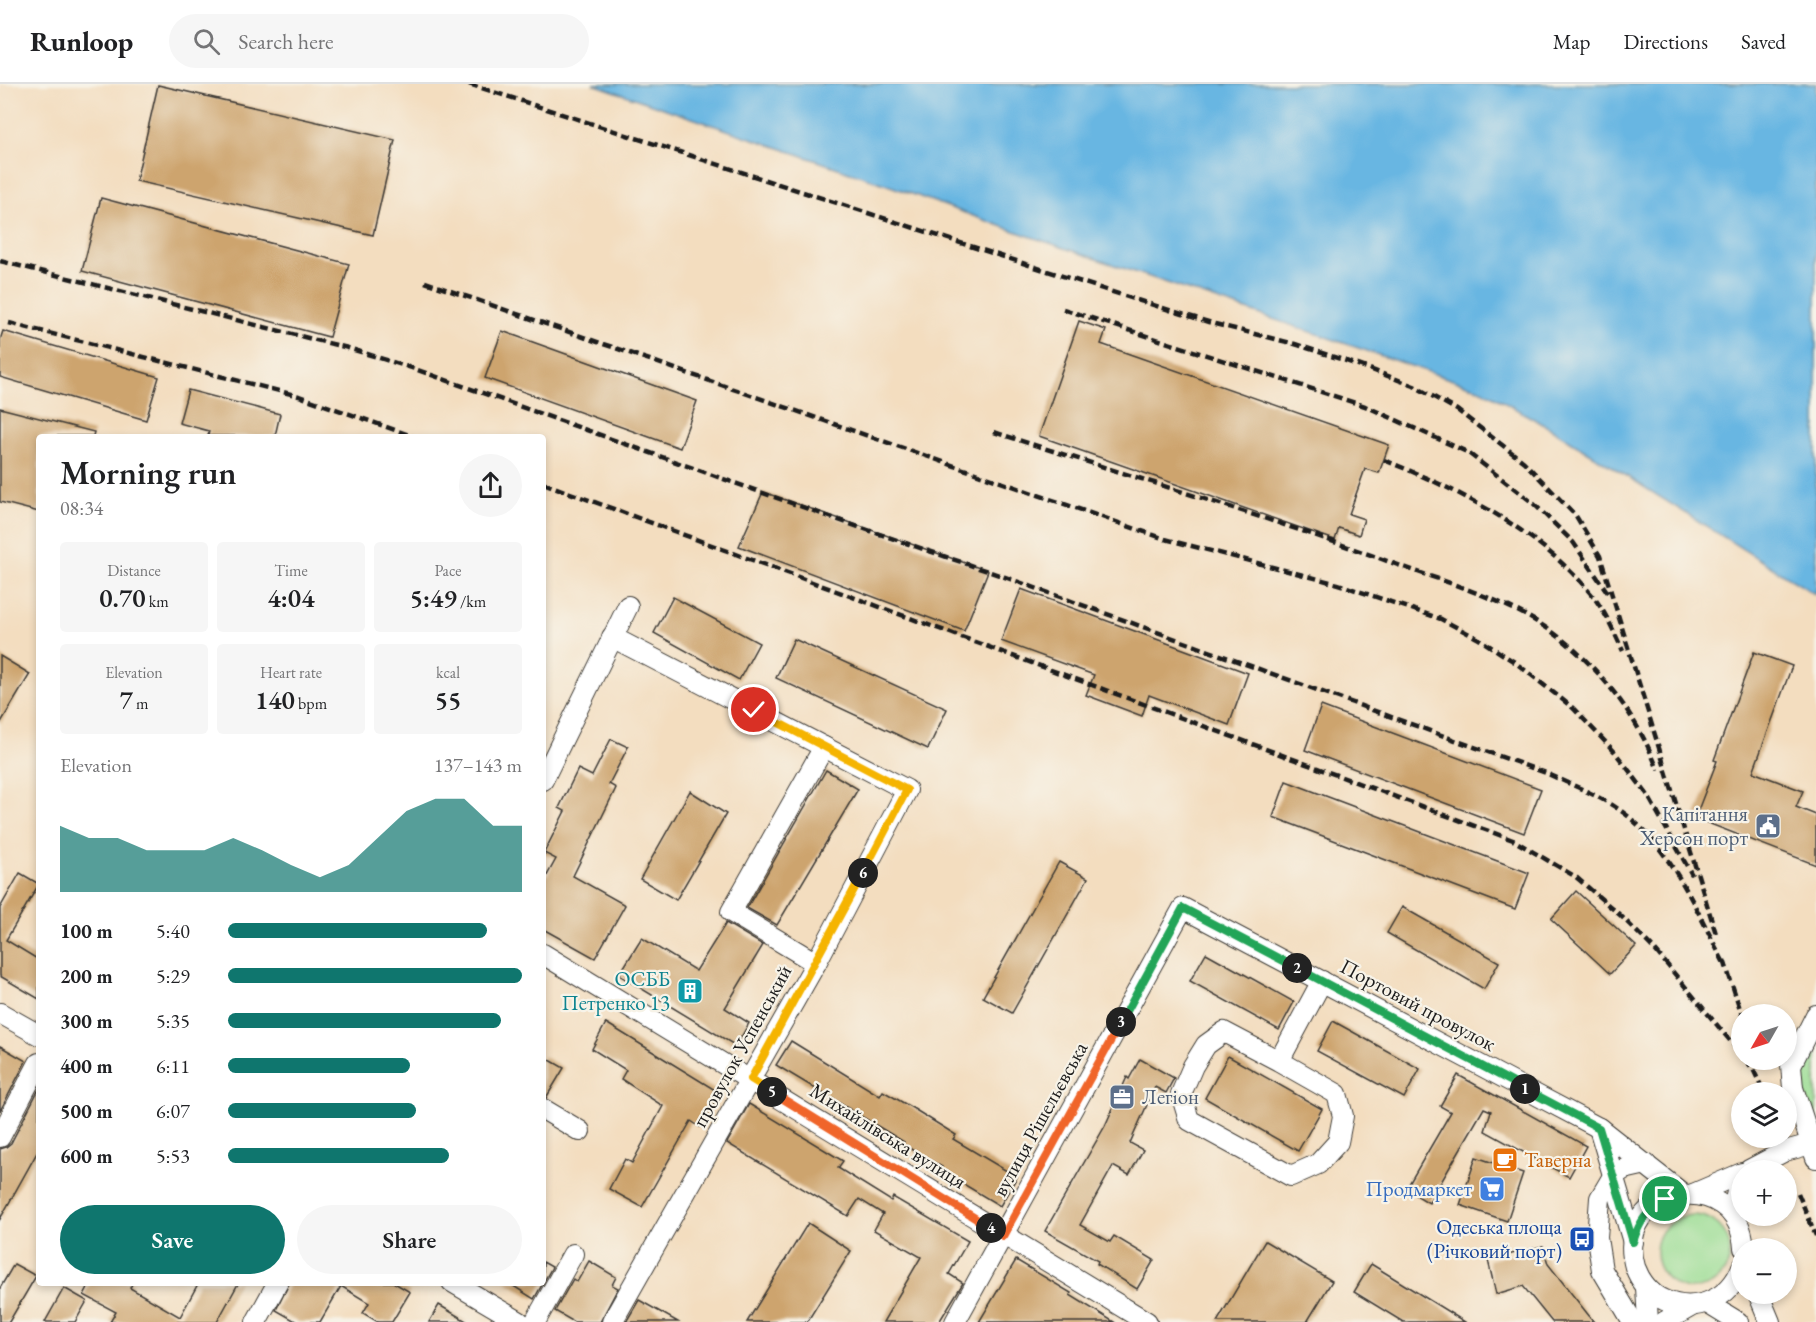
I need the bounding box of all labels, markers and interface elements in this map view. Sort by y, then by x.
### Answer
search box [169,14,589,68]
text: Runloop [30,23,133,59]
icon: search [190,25,223,58]
text: Search here [238,27,334,56]
text: Map [1553,28,1590,55]
text: Directions [1623,28,1708,55]
text: Saved [1741,28,1786,55]
text: Morning run [60,451,237,494]
button: share [459,454,522,517]
text: 08:34 [60,495,103,521]
text: Distance [107,560,161,581]
text: Time [274,560,308,581]
text: Pace [435,560,461,581]
text: 0.70 [99,581,146,615]
text: 4:04 [267,581,315,615]
text: 5:49 [410,581,457,615]
text: km [146,591,169,612]
text: /km [457,591,486,612]
text: Elevation [105,662,163,683]
text: Heart rate [260,662,322,683]
text: kcal [436,662,460,683]
text: 7 [120,683,133,717]
text: 140 [255,683,295,717]
text: 55 [435,683,461,717]
pin [728,684,779,735]
text: m [133,693,149,714]
text: bpm [295,693,327,714]
icon: check [737,693,770,726]
text: Elevation [60,752,132,778]
text: 137–143 m [434,752,522,778]
place label: Капітання Херсон порт [1639,800,1748,851]
public building icon: Капітання Херсон порт [1753,811,1783,841]
pin: 6 [848,858,878,888]
text: 6 [859,862,867,883]
text: 100 m [60,918,113,944]
text: 5:40 [156,918,190,944]
street label: Портовий провулок [1336,952,1501,1057]
pin: 2 [1282,953,1312,983]
text: 2 [1293,957,1301,978]
street label: провулок Успенський [686,960,797,1132]
text: 200 m [60,963,113,989]
text: 5:29 [156,963,190,989]
place label: ОСББ Петренко 13 [561,965,670,1016]
building icon: ОСББ Петренко 13 [675,976,705,1006]
north arrow [1731,1004,1797,1070]
map controls [1731,1004,1797,1304]
pin: 3 [1106,1007,1136,1037]
text: 300 m [60,1008,113,1034]
text: 5:35 [156,1008,190,1034]
text: 3 [1117,1011,1125,1032]
street label: вулиця Рішельєвська [986,1036,1094,1201]
text: 400 m [60,1053,113,1079]
text: 6:11 [156,1053,190,1079]
pin: 1 [1510,1074,1540,1104]
pin: 5 [757,1077,787,1107]
street label: Михайлівська вулиця [805,1077,972,1195]
text: 1 [1521,1078,1529,1099]
text: 5 [768,1081,776,1102]
office icon: Легіон [1107,1082,1137,1112]
button: layers [1731,1082,1797,1148]
place label: Легіон [1142,1083,1199,1110]
text: 500 m [60,1098,113,1124]
text: 6:07 [156,1098,190,1124]
text: 600 m [60,1143,113,1169]
text: 5:53 [156,1143,190,1169]
cafe icon: Таверна [1490,1145,1520,1175]
place label: Таверна [1524,1146,1592,1173]
button: + [1731,1160,1797,1226]
pin [1639,1173,1690,1224]
supermarket icon: Продмаркет [1477,1174,1507,1204]
place label: Продмаркет [1365,1175,1472,1202]
icon: arrive [1648,1182,1681,1215]
button: Save [60,1205,285,1274]
button: Share [297,1205,522,1274]
pin: 4 [976,1213,1006,1243]
place label: Одеська площа (Річковий порт) [1427,1213,1563,1264]
text: 4 [987,1217,995,1238]
bus stop icon: Одеська площа (Річковий порт) [1567,1224,1597,1254]
button: − [1731,1238,1797,1304]

